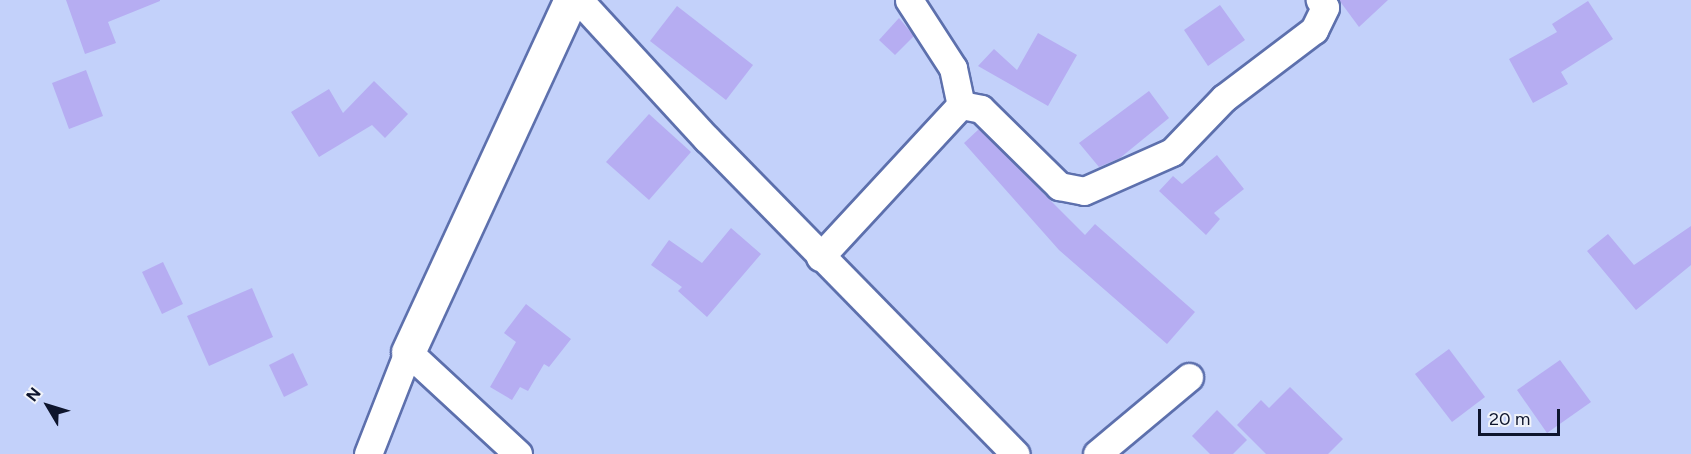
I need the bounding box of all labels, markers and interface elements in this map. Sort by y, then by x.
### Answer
north arrow [18,376,78,436]
text: N [22,384,45,405]
scale bar [1481,397,1564,435]
text: 20 m [1489,408,1530,430]

